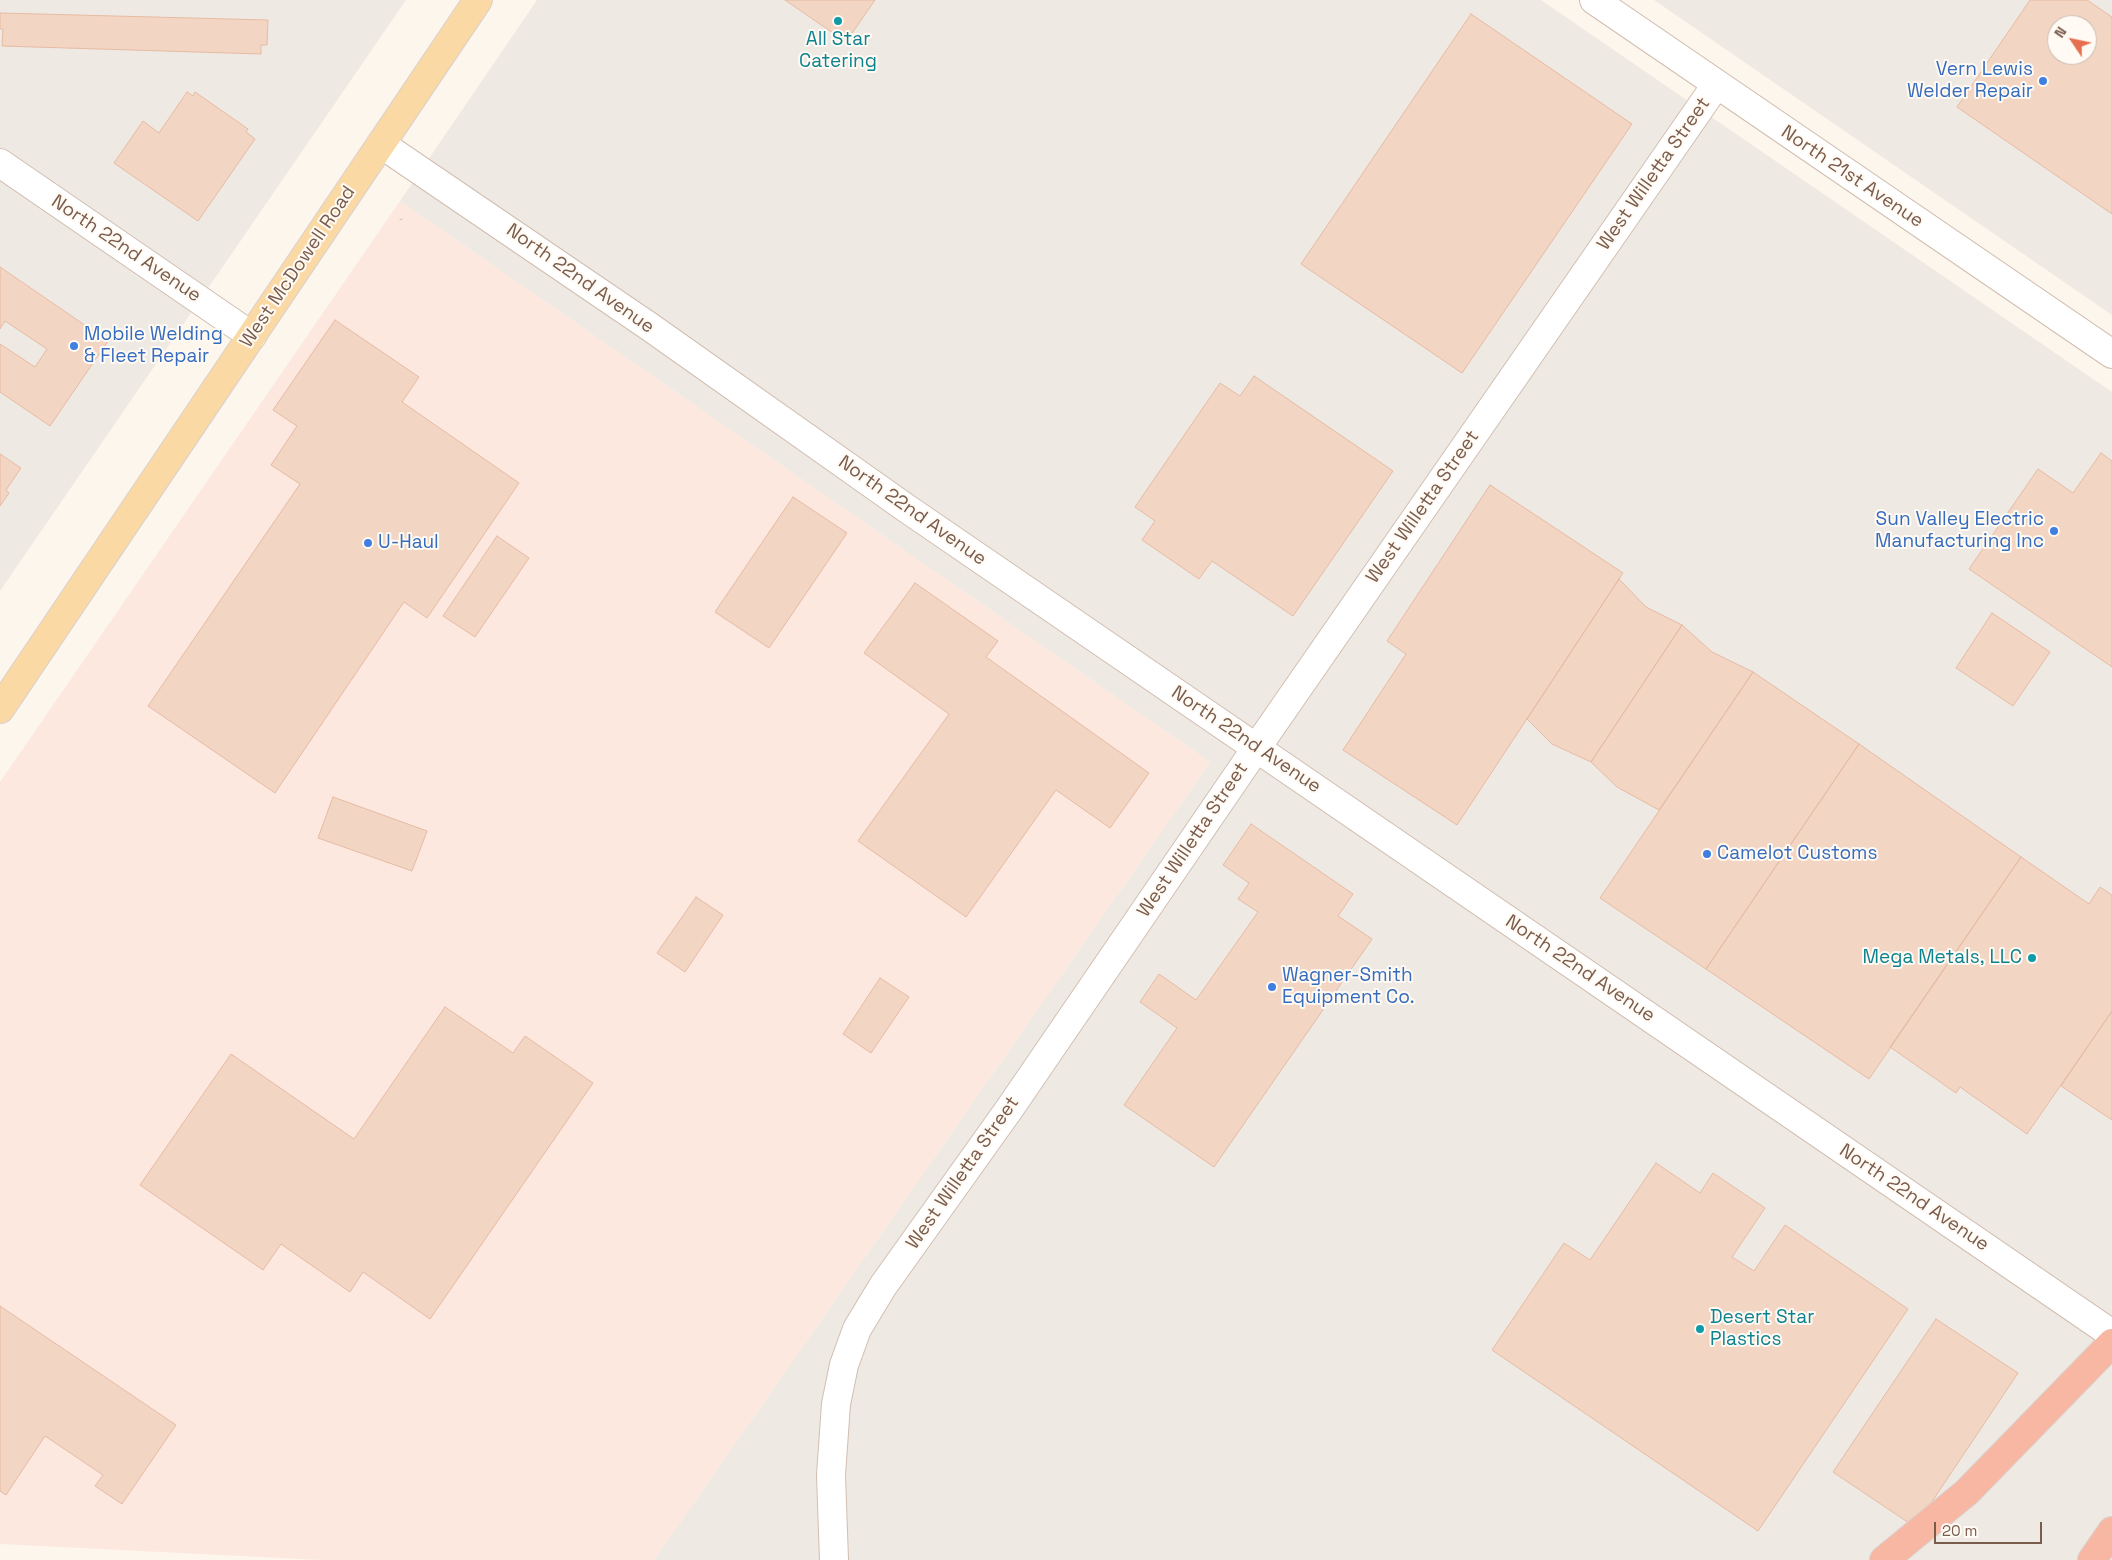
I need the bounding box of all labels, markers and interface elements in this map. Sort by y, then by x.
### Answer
marker: All Star Catering [832,15,844,27]
north arrow [2047,15,2097,65]
text: N [2050,23,2070,41]
place label: All Star Catering [799,29,877,73]
place label: Vern Lewis Welder Repair [1907,59,2033,103]
marker: Vern Lewis Welder Repair [2037,75,2049,87]
street label: West Willetta Street [1593,93,1715,255]
street label: North 21st Avenue [1777,121,1927,233]
street label: West McDowell Road [235,182,361,352]
street label: North 22nd Avenue [47,190,205,308]
street label: North 22nd Avenue [502,219,658,339]
place label: Mobile Welding & Fleet Repair [84,324,223,368]
marker: Mobile Welding & Fleet Repair [68,340,80,352]
street label: West Willetta Street [1362,426,1484,588]
street label: North 22nd Avenue [834,451,990,571]
place label: Sun Valley Electric Manufacturing Inc [1875,509,2044,553]
marker: Sun Valley Electric Manufacturing Inc [2048,525,2060,537]
place label: U-Haul [378,532,439,554]
marker: U-Haul [362,537,374,549]
street label: North 22nd Avenue [1167,681,1325,799]
street label: West Willetta Street [1133,758,1253,922]
place label: Camelot Customs [1717,843,1877,865]
marker: Camelot Customs [1701,848,1713,860]
street label: North 22nd Avenue [1501,910,1659,1028]
place label: Mega Metals, LLC [1862,947,2022,969]
marker: Mega Metals, LLC [2026,952,2038,964]
place label: Wagner-Smith Equipment Co. [1282,965,1415,1009]
marker: Wagner-Smith Equipment Co. [1266,981,1278,993]
street label: West Willetta Street [902,1092,1024,1254]
street label: North 22nd Avenue [1835,1139,1993,1257]
place label: Desert Star Plastics [1710,1307,1814,1351]
marker: Desert Star Plastics [1694,1323,1706,1335]
scale bar [1937,1512,2044,1544]
text: 20 m [1942,1521,1977,1540]

